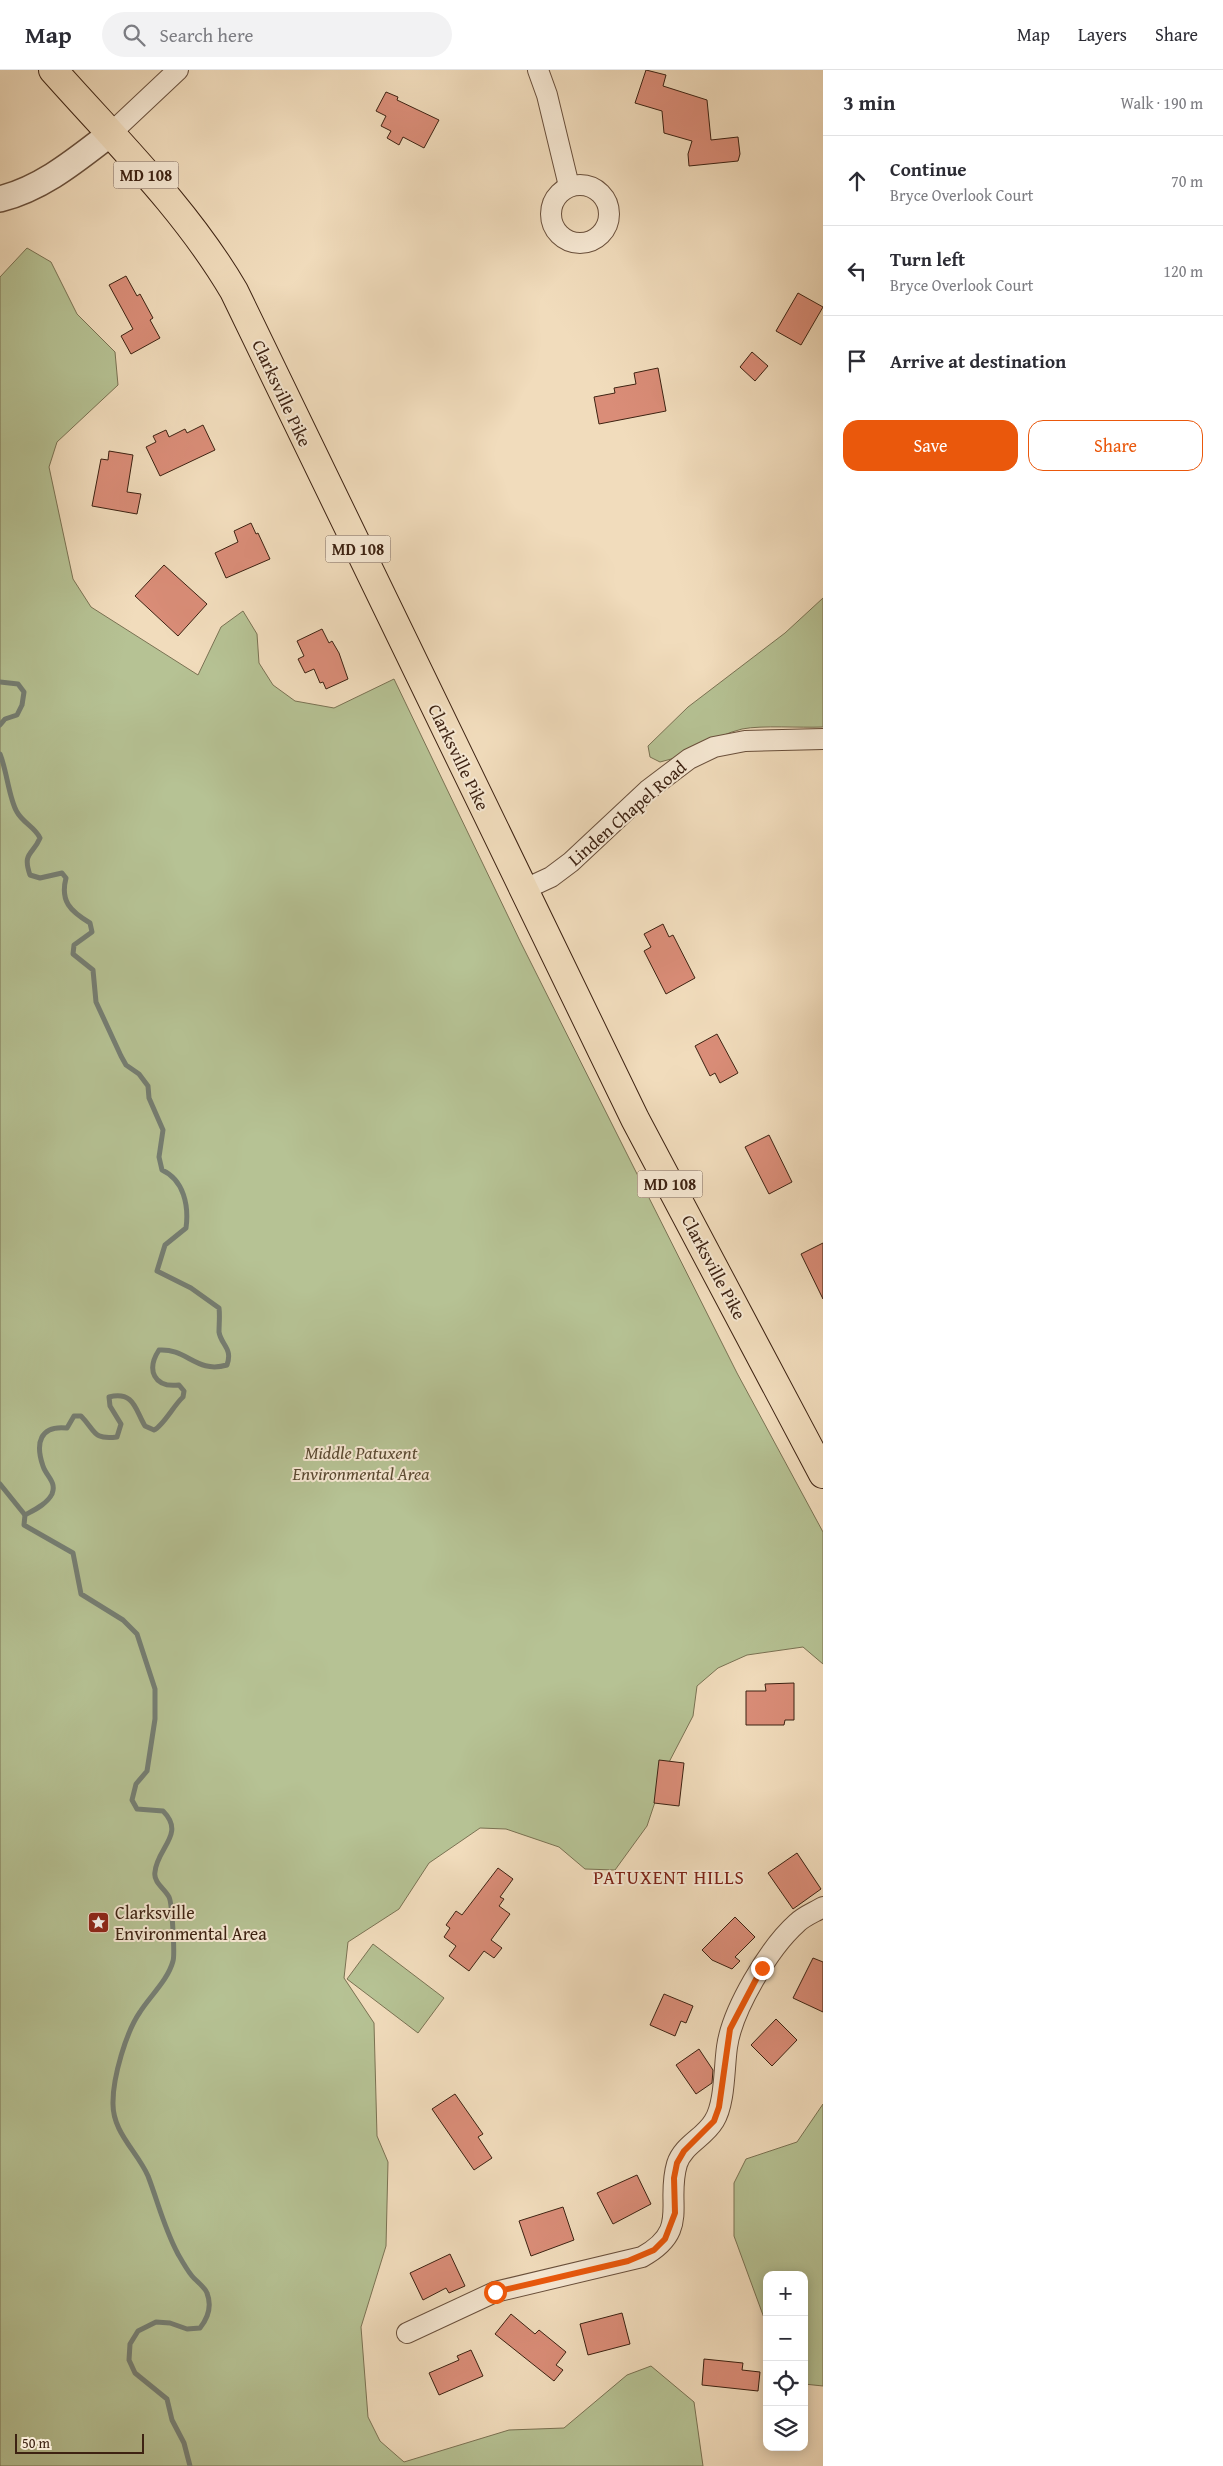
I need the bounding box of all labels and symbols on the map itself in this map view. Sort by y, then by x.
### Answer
road number: MD 108 [114,162,178,188]
street label: Clarksville Pike [245,335,319,451]
road number: MD 108 [326,536,390,562]
street label: Clarksville Pike [422,699,496,815]
street label: Linden Chapel Road [562,754,692,872]
road number: MD 108 [638,1170,702,1198]
street label: Clarksville Pike [675,1210,753,1324]
park label: Middle Patuxent Environmental Area [291,1439,430,1487]
district label: PATUXENT HILLS [593,1863,745,1891]
place label: Clarksville Environmental Area [115,1899,267,1947]
place icon: Clarksville Environmental Area [87,1910,111,1934]
route end [751,1957,774,1980]
route start [484,2281,507,2304]
scale bar [15,2431,144,2454]

